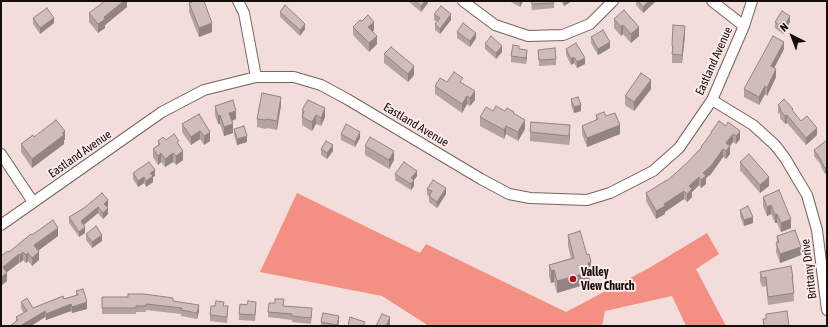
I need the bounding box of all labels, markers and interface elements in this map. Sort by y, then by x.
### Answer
north arrow [772,16,812,56]
text: N [778,20,790,34]
street label: Eastland Avenue [692,24,736,98]
street label: Eastland Avenue [381,100,451,150]
street label: Eastland Avenue [46,127,114,181]
street label: Brittany Drive [798,238,820,300]
place label: Valley View Church [581,265,635,293]
marker: Valley View Church [568,274,578,284]

